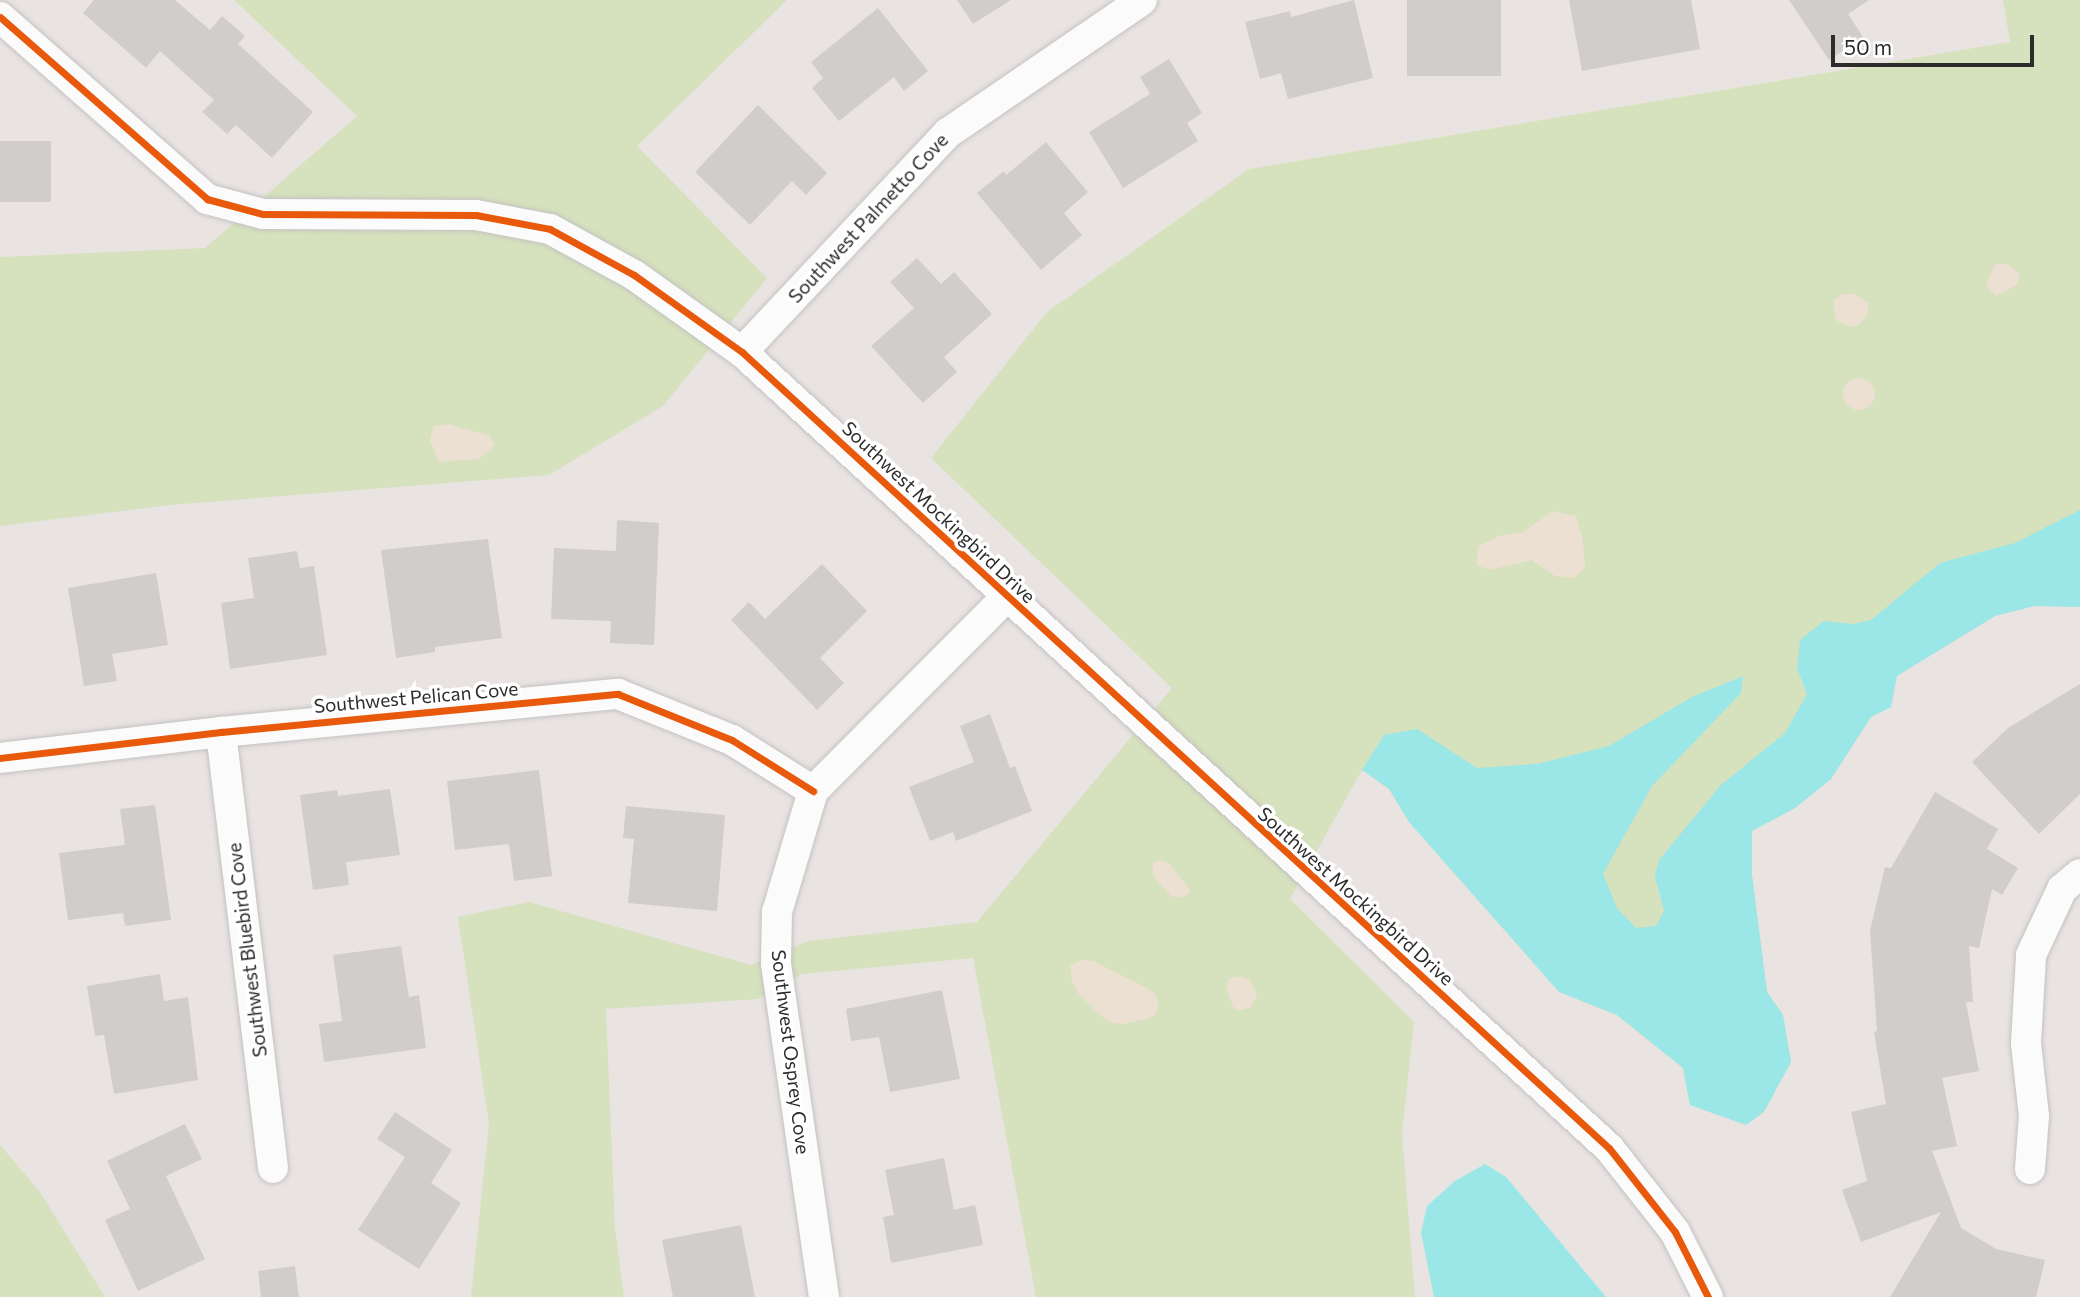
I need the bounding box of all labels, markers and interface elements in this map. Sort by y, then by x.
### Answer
scale bar [1835,21,2038,65]
text: 50 m [1844,34,1892,59]
street label: Southwest Palmetto Cove [783,128,953,308]
street label: Southwest Mockingbird Drive [838,416,1040,608]
street label: Southwest Pelican Cove [313,677,519,717]
street label: Southwest Mockingbird Drive [1253,802,1459,990]
street label: Southwest Bluebird Cove [223,842,271,1058]
street label: Southwest Osprey Cove [767,948,815,1156]

